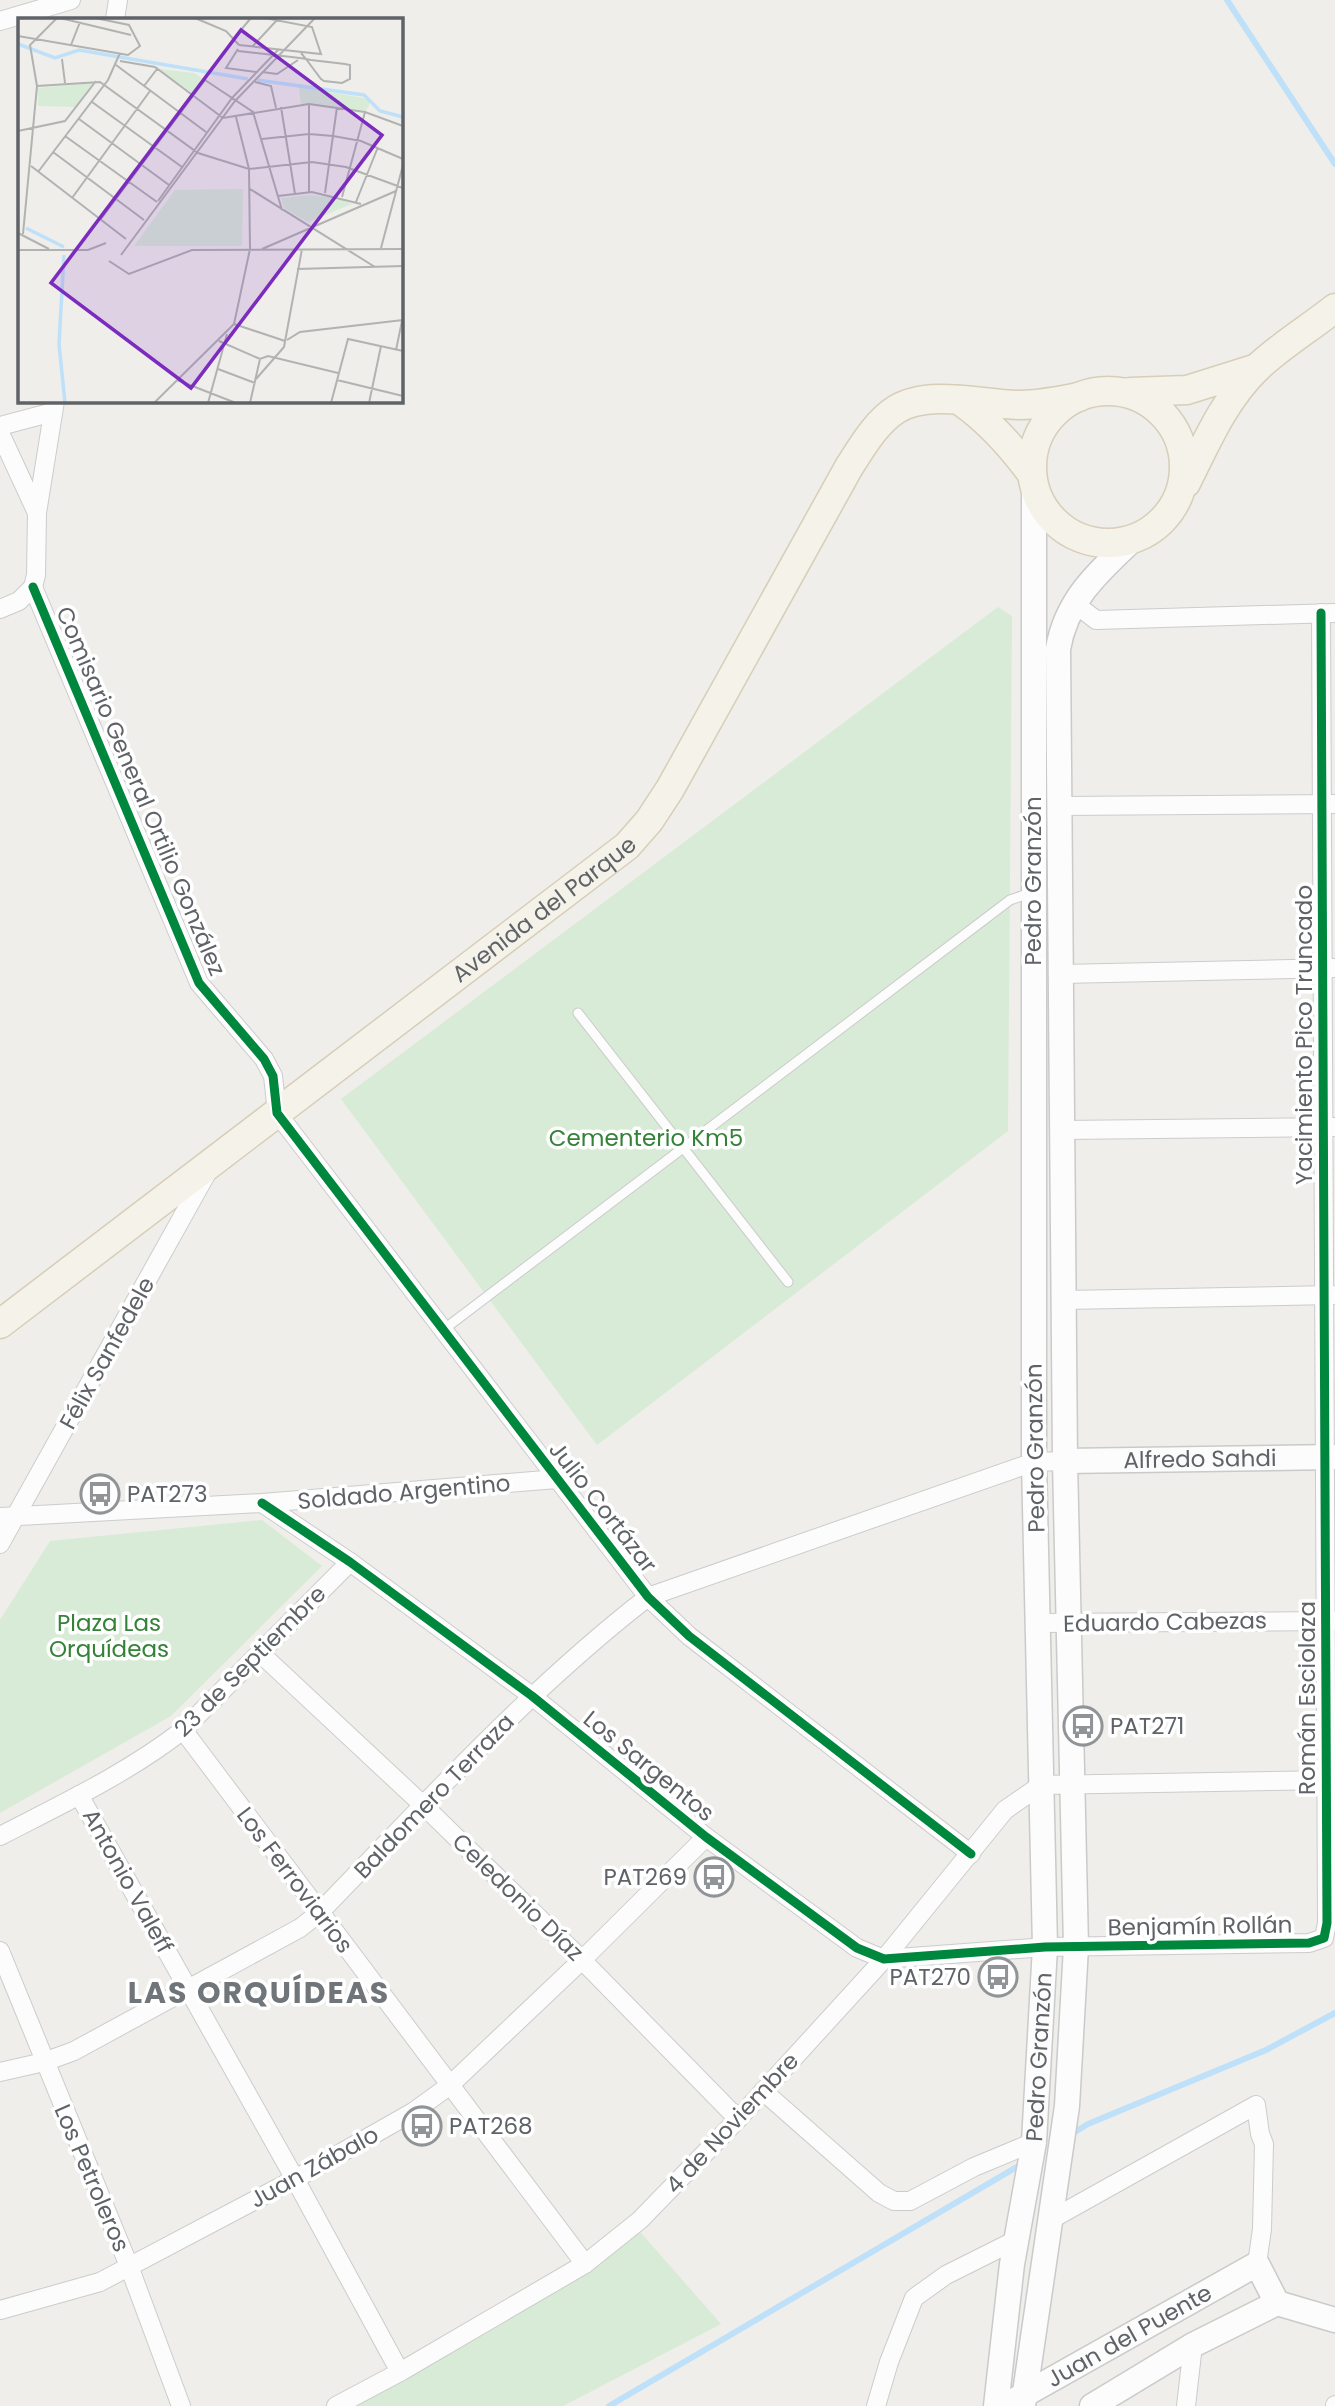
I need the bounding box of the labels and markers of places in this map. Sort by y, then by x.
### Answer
bus stop icon: PAT273 [79,1473,121,1515]
place label: PAT273 [127,1478,208,1510]
bus stop icon: PAT271 [1062,1705,1104,1747]
place label: PAT271 [1110,1710,1184,1742]
bus stop icon: PAT269 [693,1856,735,1898]
place label: PAT269 [603,1861,687,1893]
bus stop icon: PAT270 [977,1956,1019,1998]
place label: PAT270 [890,1961,971,1993]
bus stop icon: PAT268 [401,2105,443,2147]
place label: PAT268 [449,2110,533,2142]

